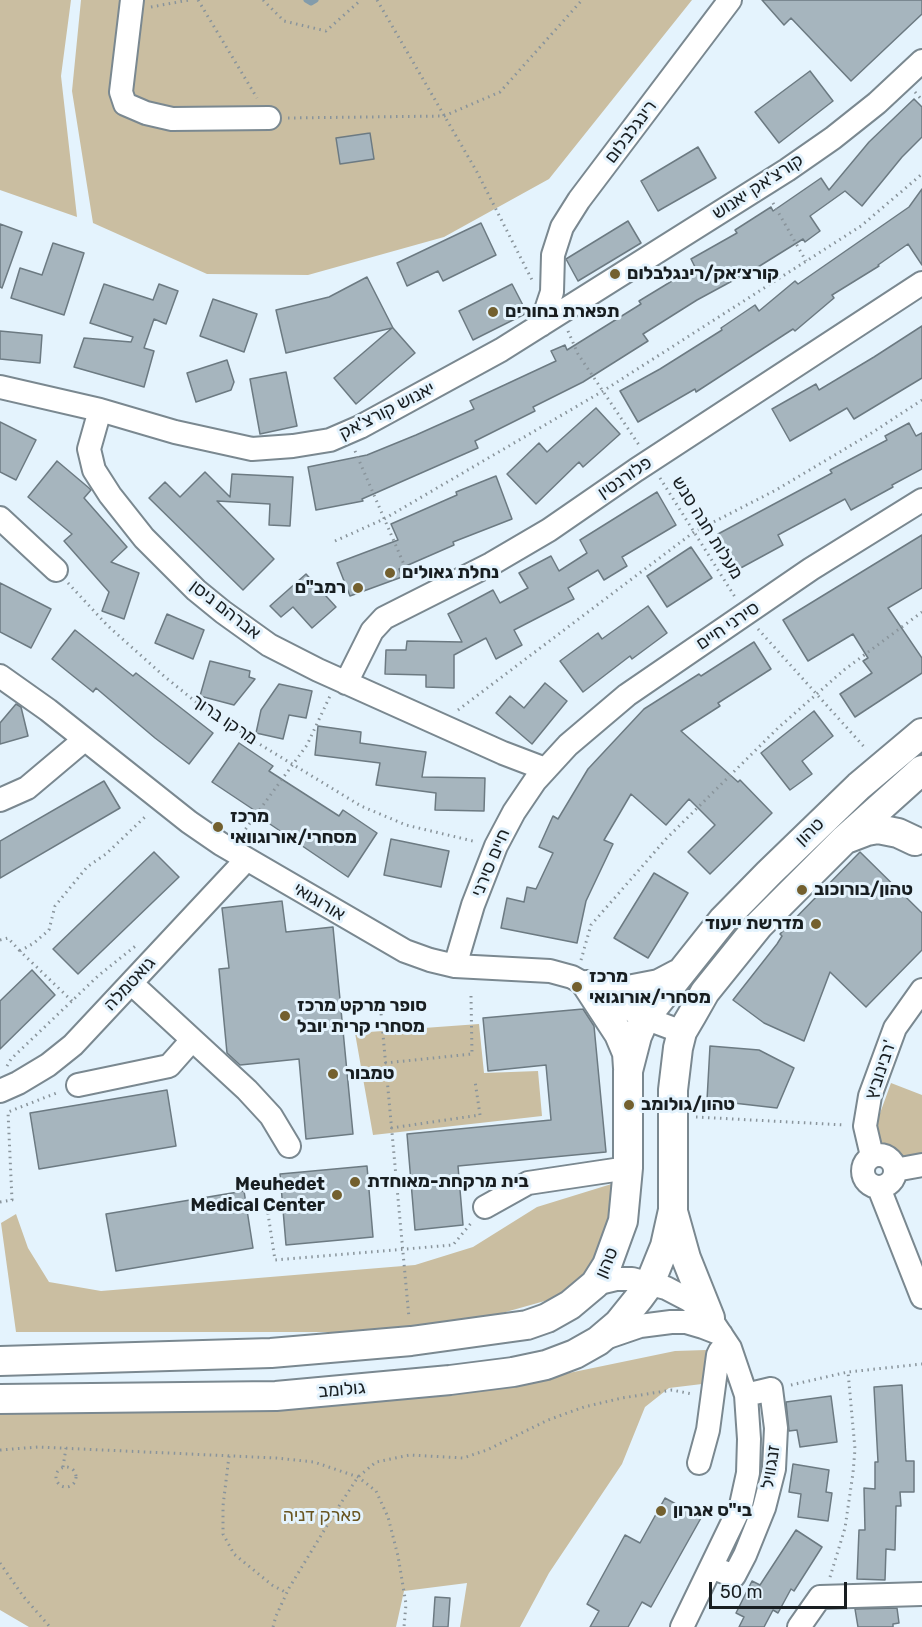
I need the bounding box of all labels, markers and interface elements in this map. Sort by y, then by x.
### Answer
street label: רינגלבלום [600,96,662,168]
street label: קורצ'אק יאנוש [708,149,808,225]
place label: קורצ׳אק/רינגלבלום [627,263,779,285]
marker: קורצ׳אק/רינגלבלום [608,267,622,281]
place label: תפארת בחורים [505,301,619,323]
marker: תפארת בחורים [486,305,500,319]
street label: יאנוש קורצ'אק [336,378,438,444]
street label: פלורנטין [594,452,656,504]
street label: מעלות חנה סנש [667,472,747,584]
place label: נחלת גאולים [402,562,499,584]
marker: נחלת גאולים [383,566,397,580]
street label: אברהם ניסן [185,576,265,644]
place label: רמב"ם [295,577,346,599]
marker: רמב"ם [351,581,365,595]
street label: סירני חיים [692,597,764,655]
street label: מרקו ברוך [187,690,261,750]
place label: מרכז מסחרי/אורוגוואי [230,806,357,848]
street label: טהון [791,813,829,851]
marker: מרכז מסחרי/אורוגוואי [211,820,225,834]
street label: חיים סירני [467,826,515,900]
street label: אורוגואי [289,878,349,926]
place label: טהון/בורוכוב [814,879,913,901]
marker: טהון/בורוכוב [795,883,809,897]
place label: מדרשת ייעוד [705,913,804,935]
marker: מדרשת ייעוד [809,917,823,931]
street label: גואטמלה [100,953,160,1015]
place label: מרכז מסחרי/אורוגואי [589,966,711,1008]
marker: מרכז מסחרי/אורוגואי [570,980,584,994]
place label: סופר מרקט מרכז מסחרי קרית יובל [297,995,427,1038]
marker: סופר מרקט מרכז מסחרי קרית יובל [278,1009,292,1023]
street label: רבינוביץ' [861,1037,901,1103]
place label: טמבור [345,1063,394,1085]
marker: טמבור [326,1067,340,1081]
place label: טהון/גולומב [641,1094,735,1116]
marker: טהון/גולומב [622,1098,636,1112]
place label: בית מרקחת-מאוחדת [367,1171,529,1193]
place label: Meuhedet Medical Center [191,1174,325,1216]
marker: בית מרקחת-מאוחדת [348,1175,362,1189]
marker: Meuhedet Medical Center [330,1188,344,1202]
street label: טהון [591,1244,623,1282]
street label: גולומב [317,1377,367,1403]
street label: זנגוויל [757,1443,785,1491]
place label: בי"ס אגרון [673,1500,752,1522]
marker: בי"ס אגרון [654,1504,668,1518]
park label: פארק דניה [283,1505,361,1527]
scale bar [712,1570,850,1608]
text: 50 m [720,1581,763,1603]

